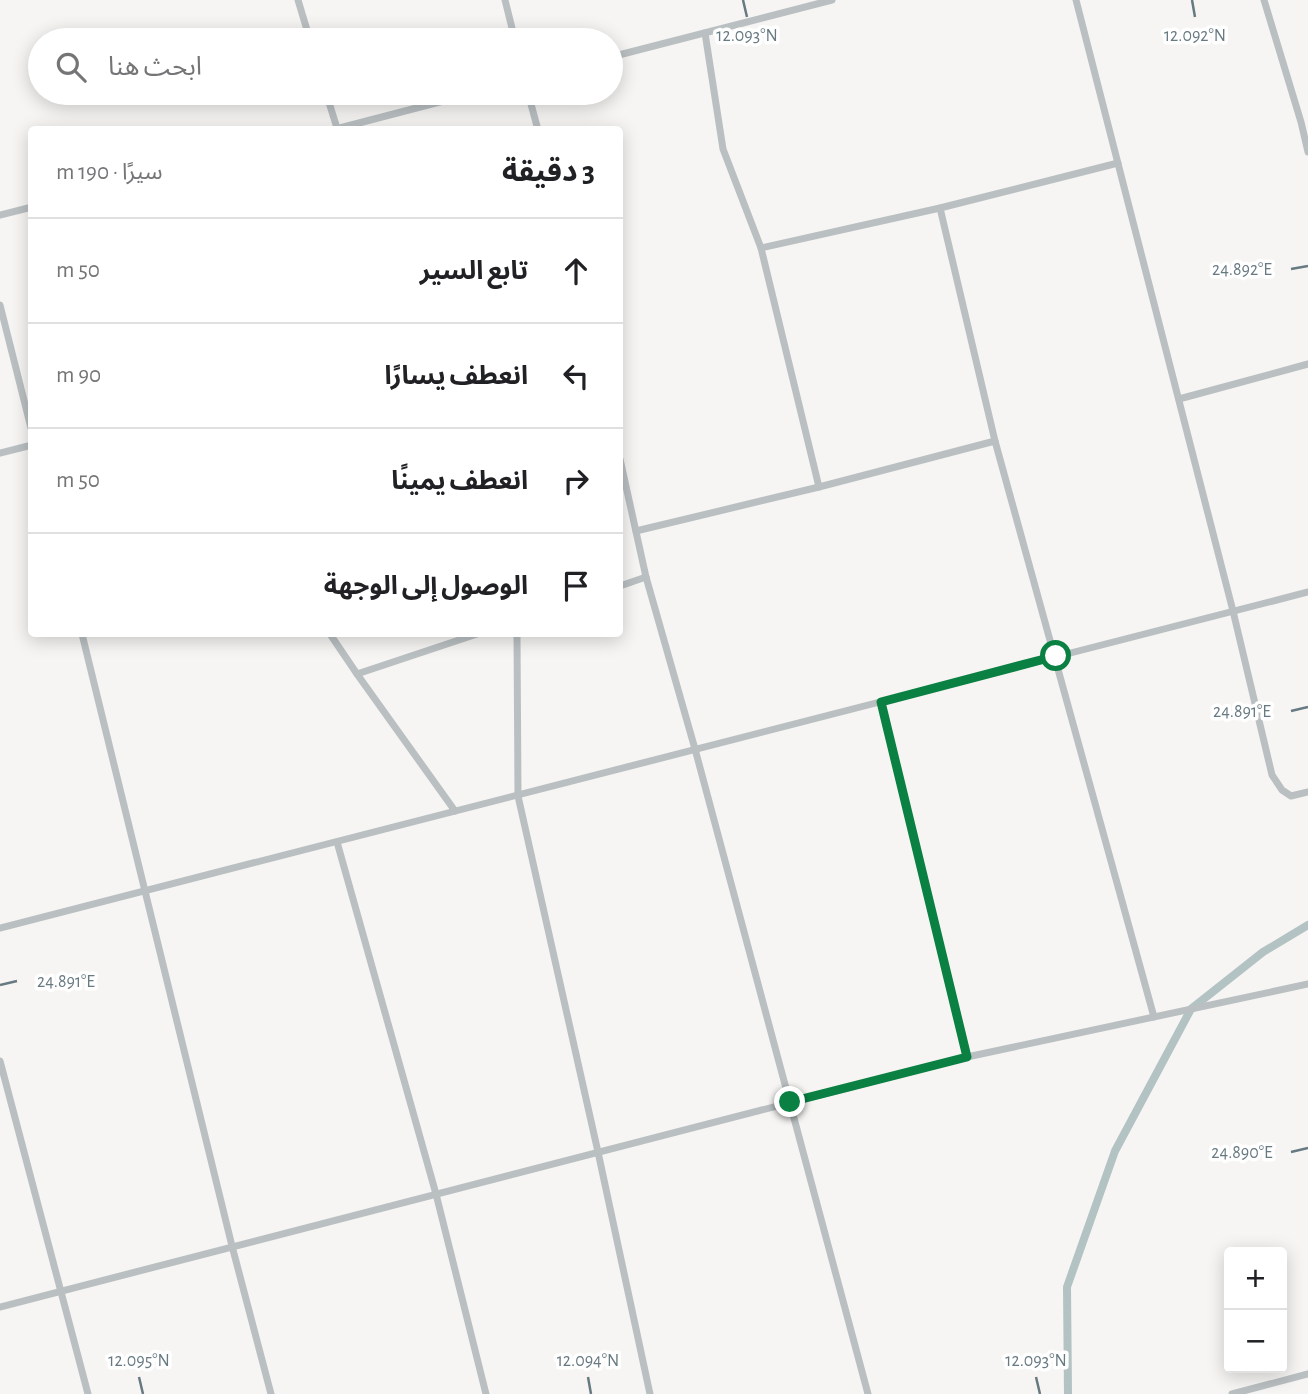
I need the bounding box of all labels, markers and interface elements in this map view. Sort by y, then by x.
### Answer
text: 12.093°N [716,27,778,45]
text: 12.092°N [1164,27,1226,45]
search box [28,28,623,105]
icon: search [52,48,90,86]
text: ابحث هنا [108,54,202,80]
text: 3 دقيقة [502,157,595,187]
text: سيرًا · 190 m [56,161,163,184]
icon: ahead [557,252,595,290]
text: تابع السير [420,258,528,284]
text: 50 m [56,259,100,282]
text: 24.892°E [1212,261,1272,279]
icon: left [557,357,595,395]
text: انعطف يسارًا [384,363,528,389]
text: 90 m [56,364,101,387]
icon: right [557,462,595,500]
text: انعطف يمينًا [391,468,528,494]
text: 50 m [56,469,100,492]
icon: arrive [557,567,595,605]
text: الوصول إلى الوجهة [324,573,528,599]
route start [1040,640,1071,671]
text: 24.891°E [1213,703,1271,721]
text: 24.891°E [37,973,95,991]
route end [774,1086,805,1117]
text: 24.890°E [1211,1144,1273,1162]
map controls [1224,1247,1287,1373]
button: + [1224,1247,1287,1310]
button: − [1224,1310,1287,1373]
text: 12.095°N [108,1352,170,1370]
text: 12.094°N [557,1352,619,1370]
text: 12.093°N [1005,1352,1067,1370]

